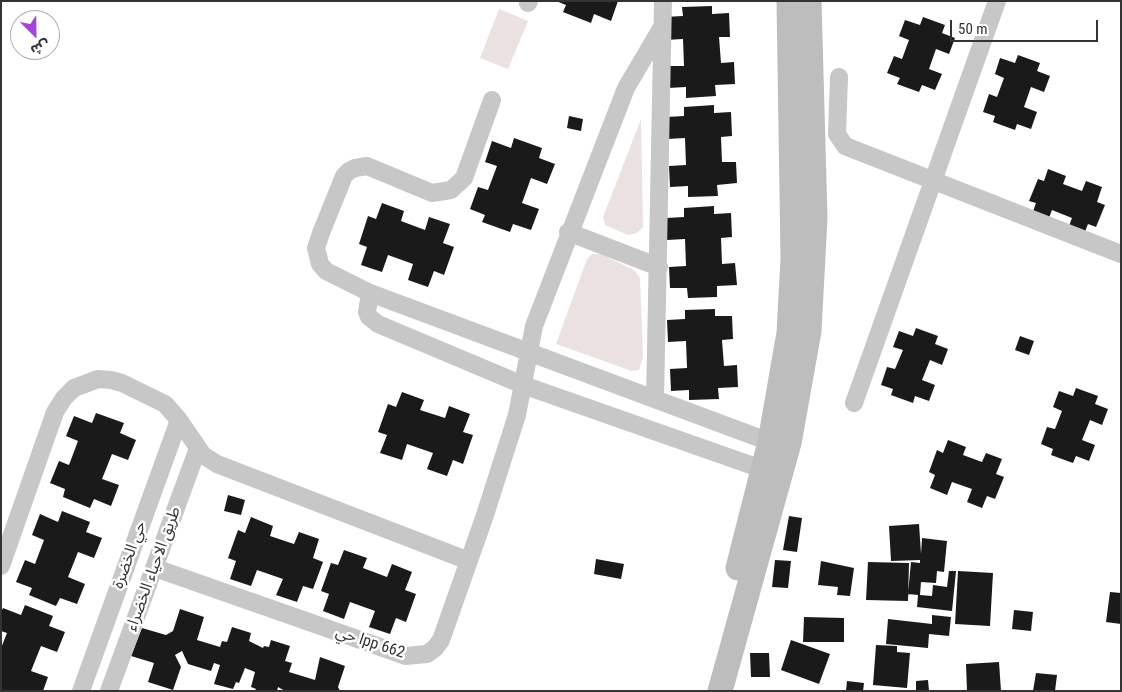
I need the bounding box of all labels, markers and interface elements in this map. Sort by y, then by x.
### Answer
north arrow [10,10,60,60]
scale bar [952,10,1100,42]
text: 50 m [958,20,988,38]
text: ش [29,37,52,59]
street label: طريق الاحياء الخضراء [123,504,185,634]
street label: حي الخضرة [109,519,151,591]
street label: حي lpp 662 [333,623,407,663]

